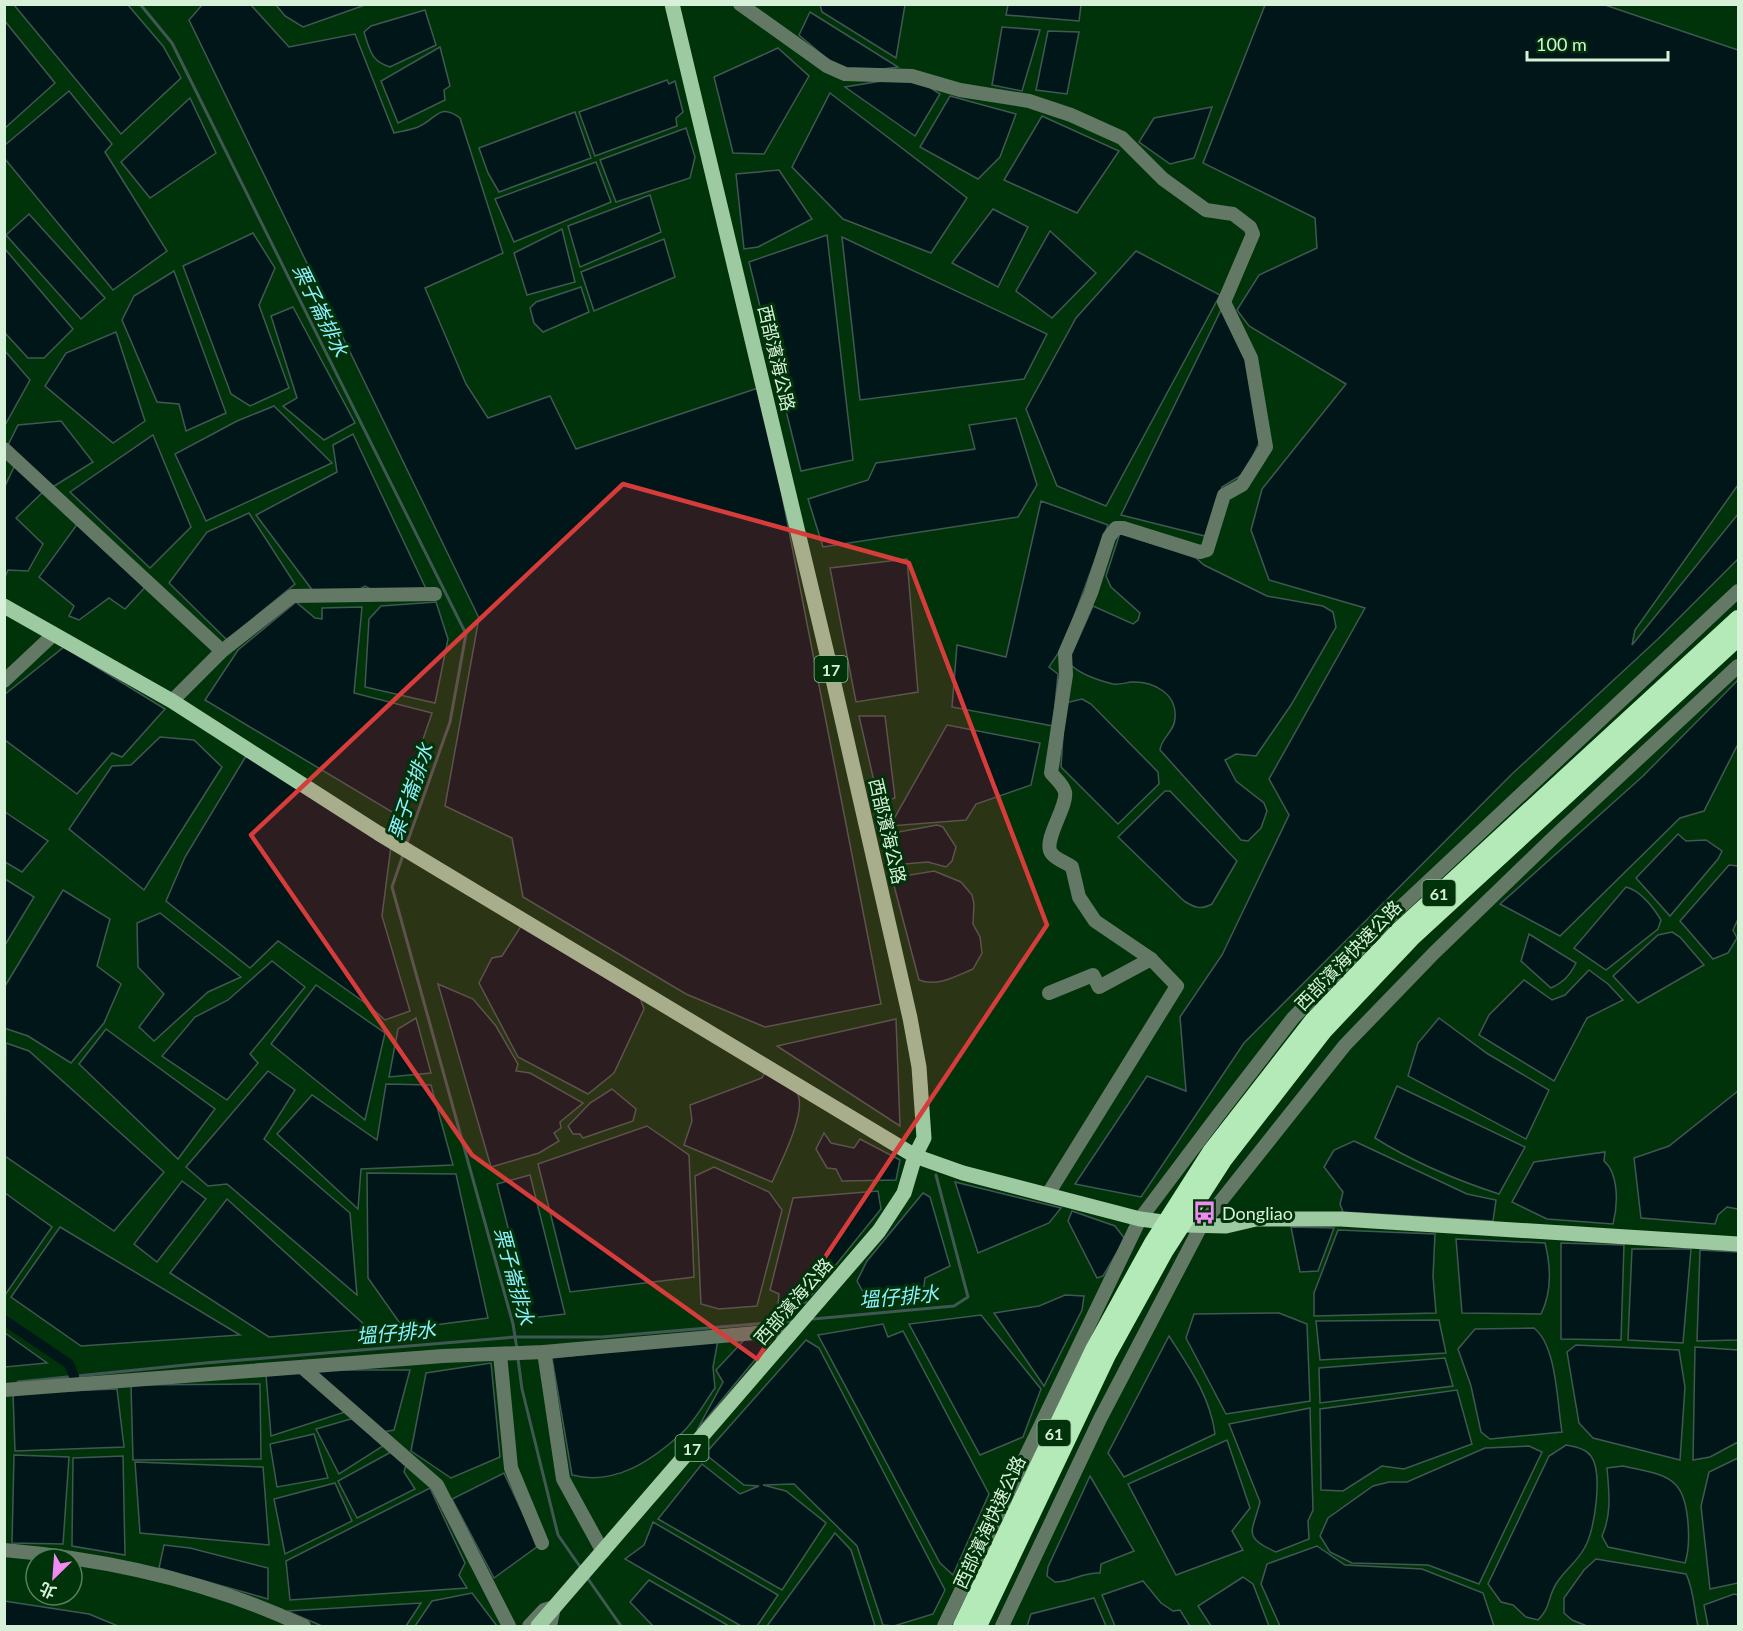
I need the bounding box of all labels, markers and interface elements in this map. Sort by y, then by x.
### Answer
scale bar [1527,24,1668,62]
text: 100 m [1536,33,1587,55]
water label: 栗子崙排水 [288,260,354,361]
street label: 西部濱海公路 [754,303,800,413]
road number: 17 [814,656,848,682]
water label: 栗子崙排水 [382,739,438,842]
street label: 西部濱海公路 [865,776,911,886]
road number: 61 [1422,880,1456,906]
street label: 西部濱海快速公路 [1290,896,1406,1014]
bus stop icon: Dongliao [1191,1200,1217,1226]
place label: Dongliao [1222,1202,1293,1224]
water label: 栗子崙排水 [490,1225,540,1328]
street label: 西部濱海公路 [749,1253,837,1349]
water label: 塭仔排水 [858,1280,941,1311]
water label: 塭仔排水 [355,1316,438,1347]
road number: 61 [1038,1420,1070,1446]
road number: 17 [676,1435,708,1461]
street label: 西部濱海快速公路 [949,1452,1029,1592]
north arrow [24,1547,84,1607]
text: 北 [36,1579,59,1603]

